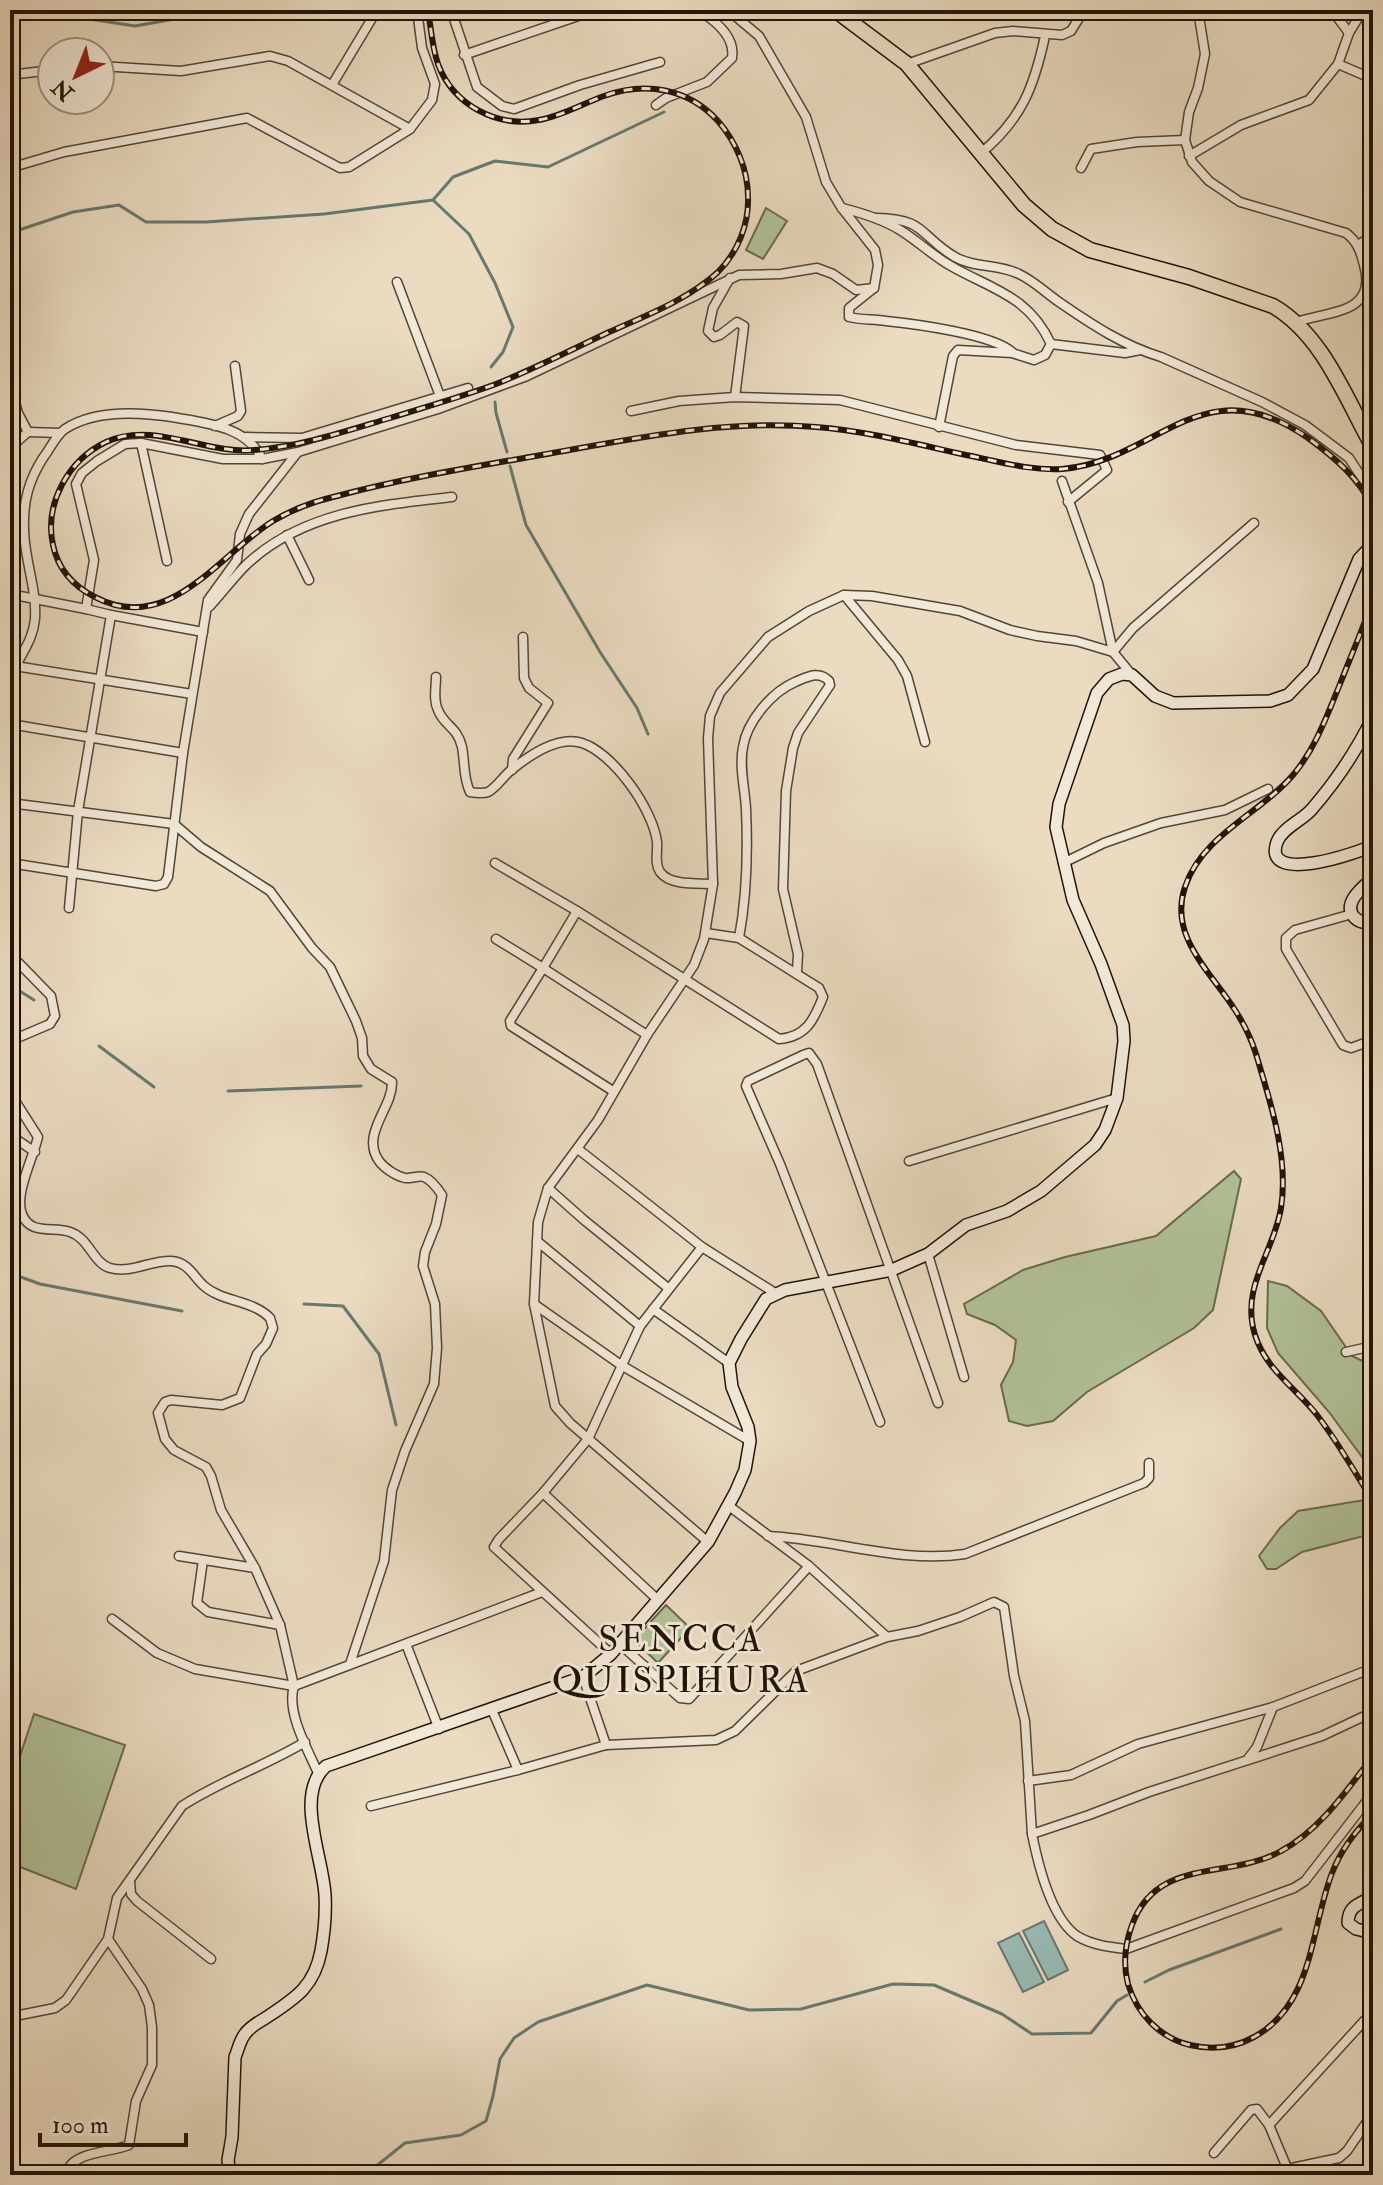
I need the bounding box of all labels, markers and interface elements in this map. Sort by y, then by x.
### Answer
north arrow [36,36,116,116]
text: N [46,73,81,108]
district label: SENCCA QUISPIHURA [552,1617,810,1703]
scale bar [40,2097,186,2147]
text: 100 m [52,2110,109,2141]

